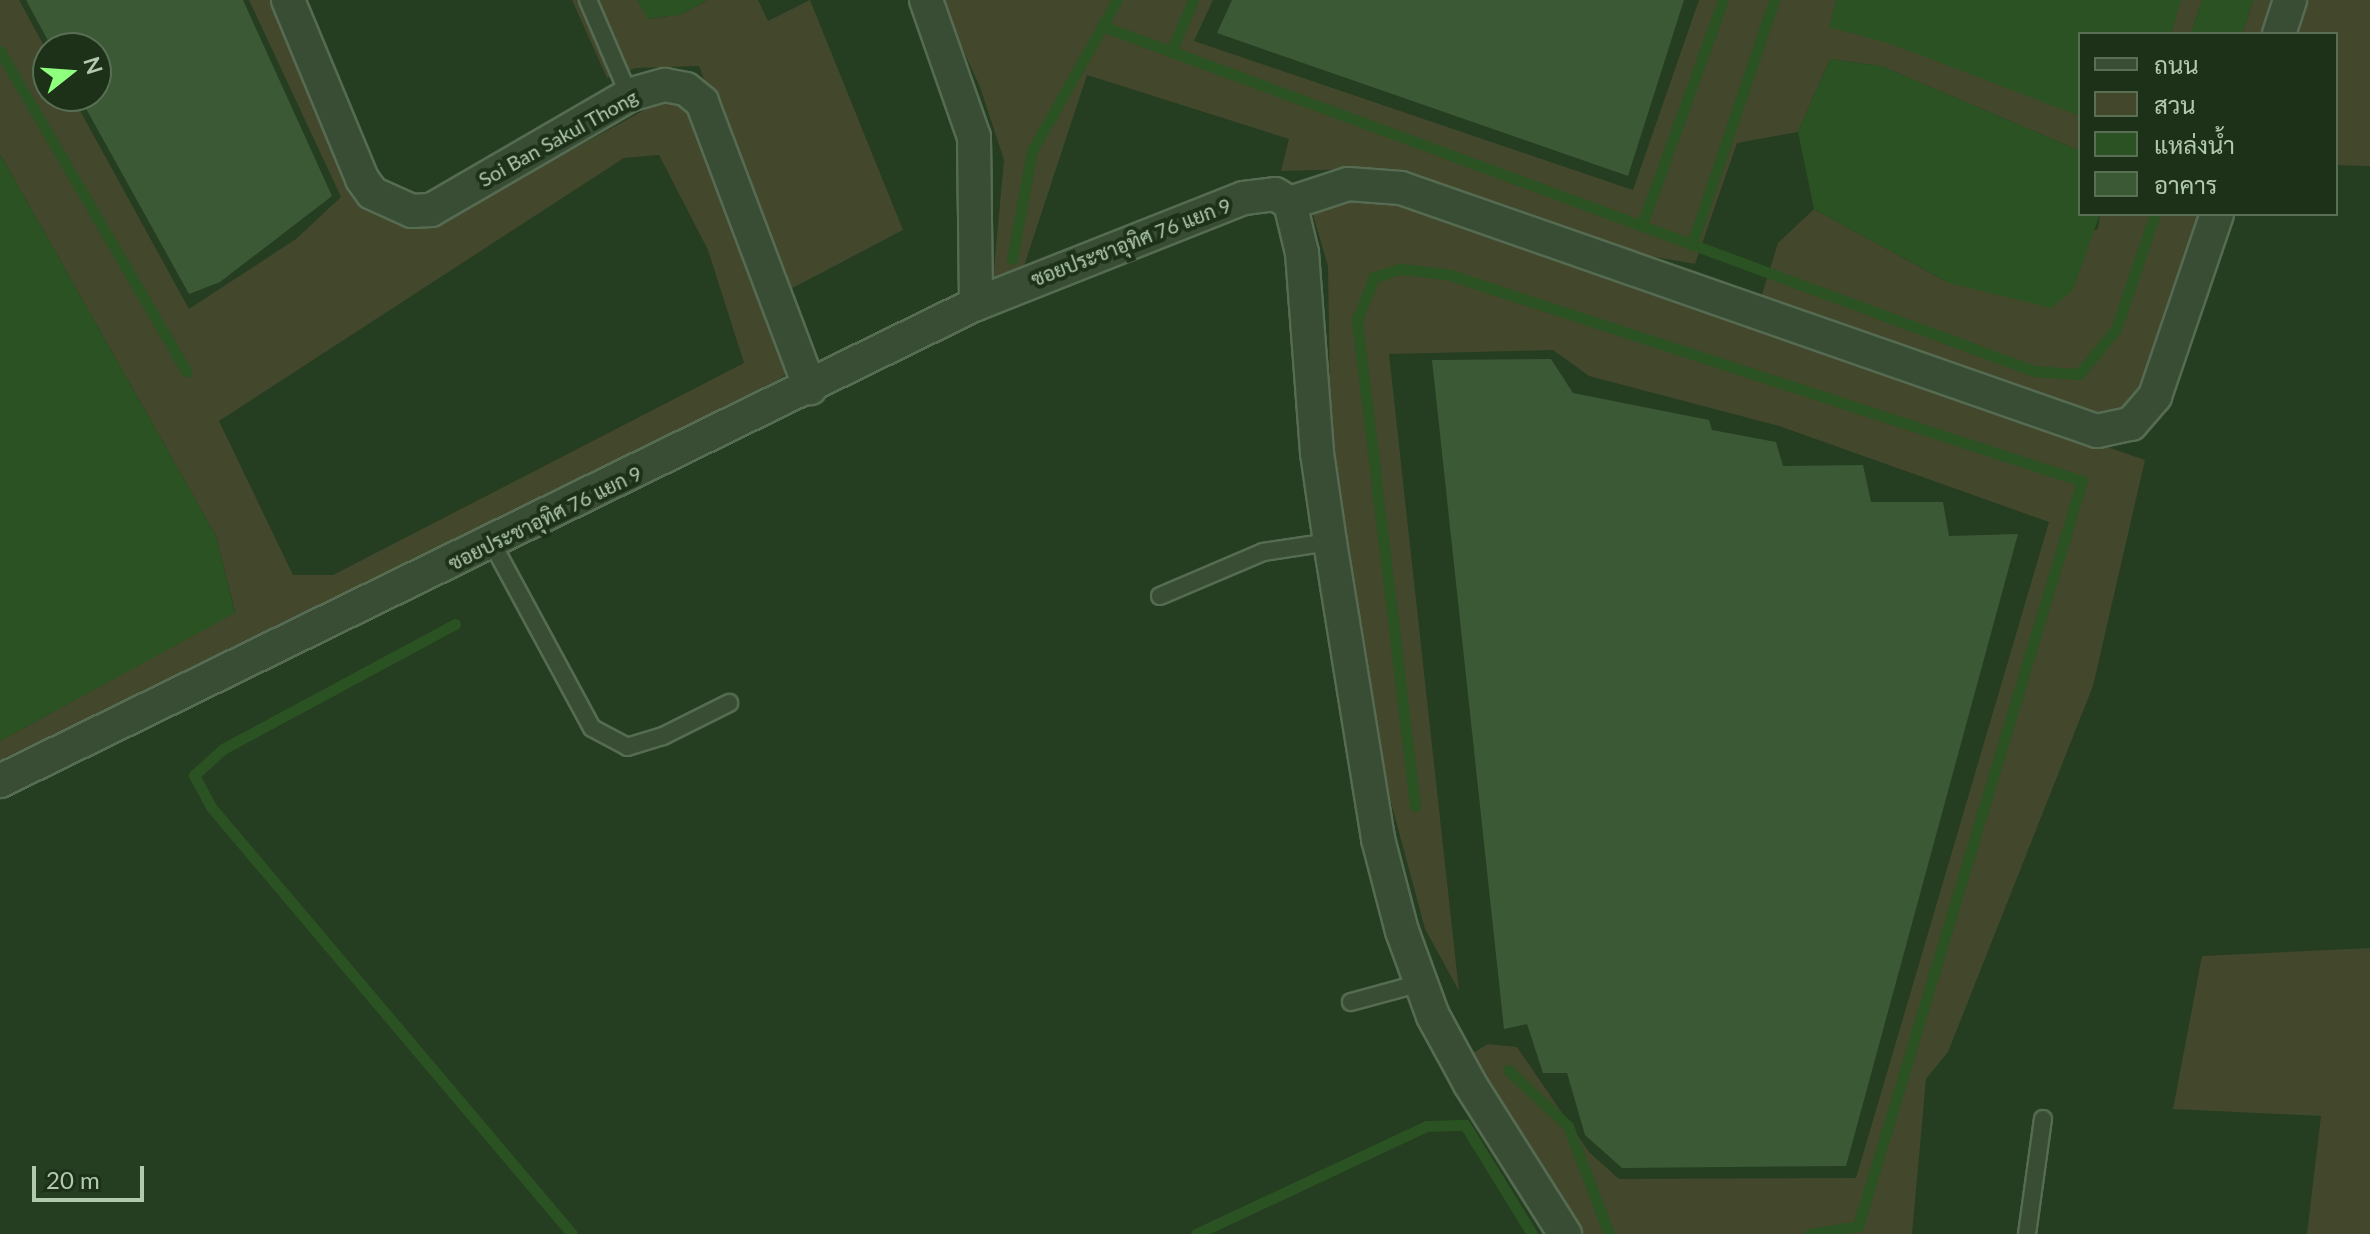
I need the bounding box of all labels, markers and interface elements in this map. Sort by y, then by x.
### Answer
north arrow [32,32,112,112]
legend [2078,32,2338,216]
text: ถนน [2154,50,2199,79]
text: N [78,53,109,77]
street label: Soi Ban Sakul Thong [474,84,642,192]
text: สวน [2154,90,2196,119]
text: แหล่งน้ำ [2154,130,2235,159]
text: อาคาร [2154,170,2217,199]
street label: ซอยประชาอุทิศ 76 แยก 9 [1028,193,1234,291]
street label: ซอยประชาอุทิศ 76 แยก 9 [444,461,646,575]
scale bar [36,1150,148,1200]
text: 20 m [46,1165,100,1194]

